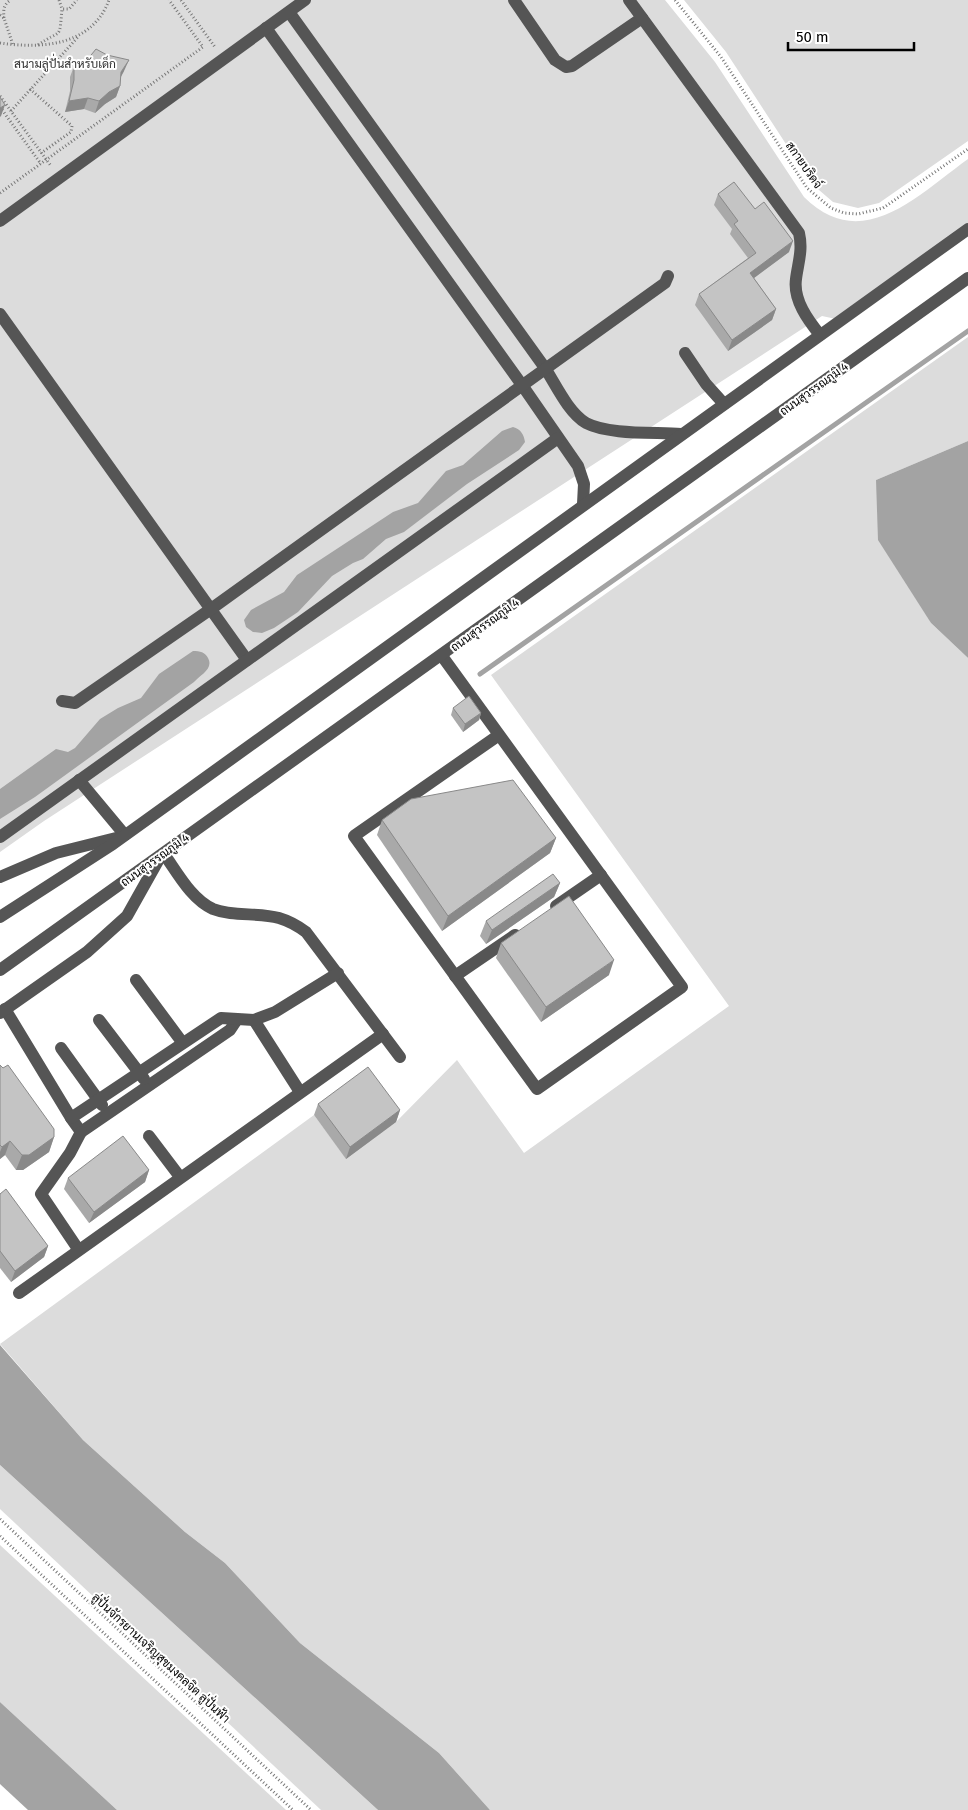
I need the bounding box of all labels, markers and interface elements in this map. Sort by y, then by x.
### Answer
scale bar [788,20,914,52]
text: 50 m [796,28,829,46]
park label: สนามลู่ปั่นสำหรับเด็ก [14,53,116,72]
street label: สกายบริดจ์ [783,138,826,191]
street label: ถนนสุวรรณภูมิ 4 [777,359,853,420]
street label: ถนนสุวรรณภูมิ 4 [448,595,524,656]
street label: ถนนสุวรรณภูมิ 4 [118,830,194,891]
street label: ลู่ปั่นจักรยานเจริญสุขมงคลจิต ลู่ปั่นฟ้า [88,1588,235,1727]

